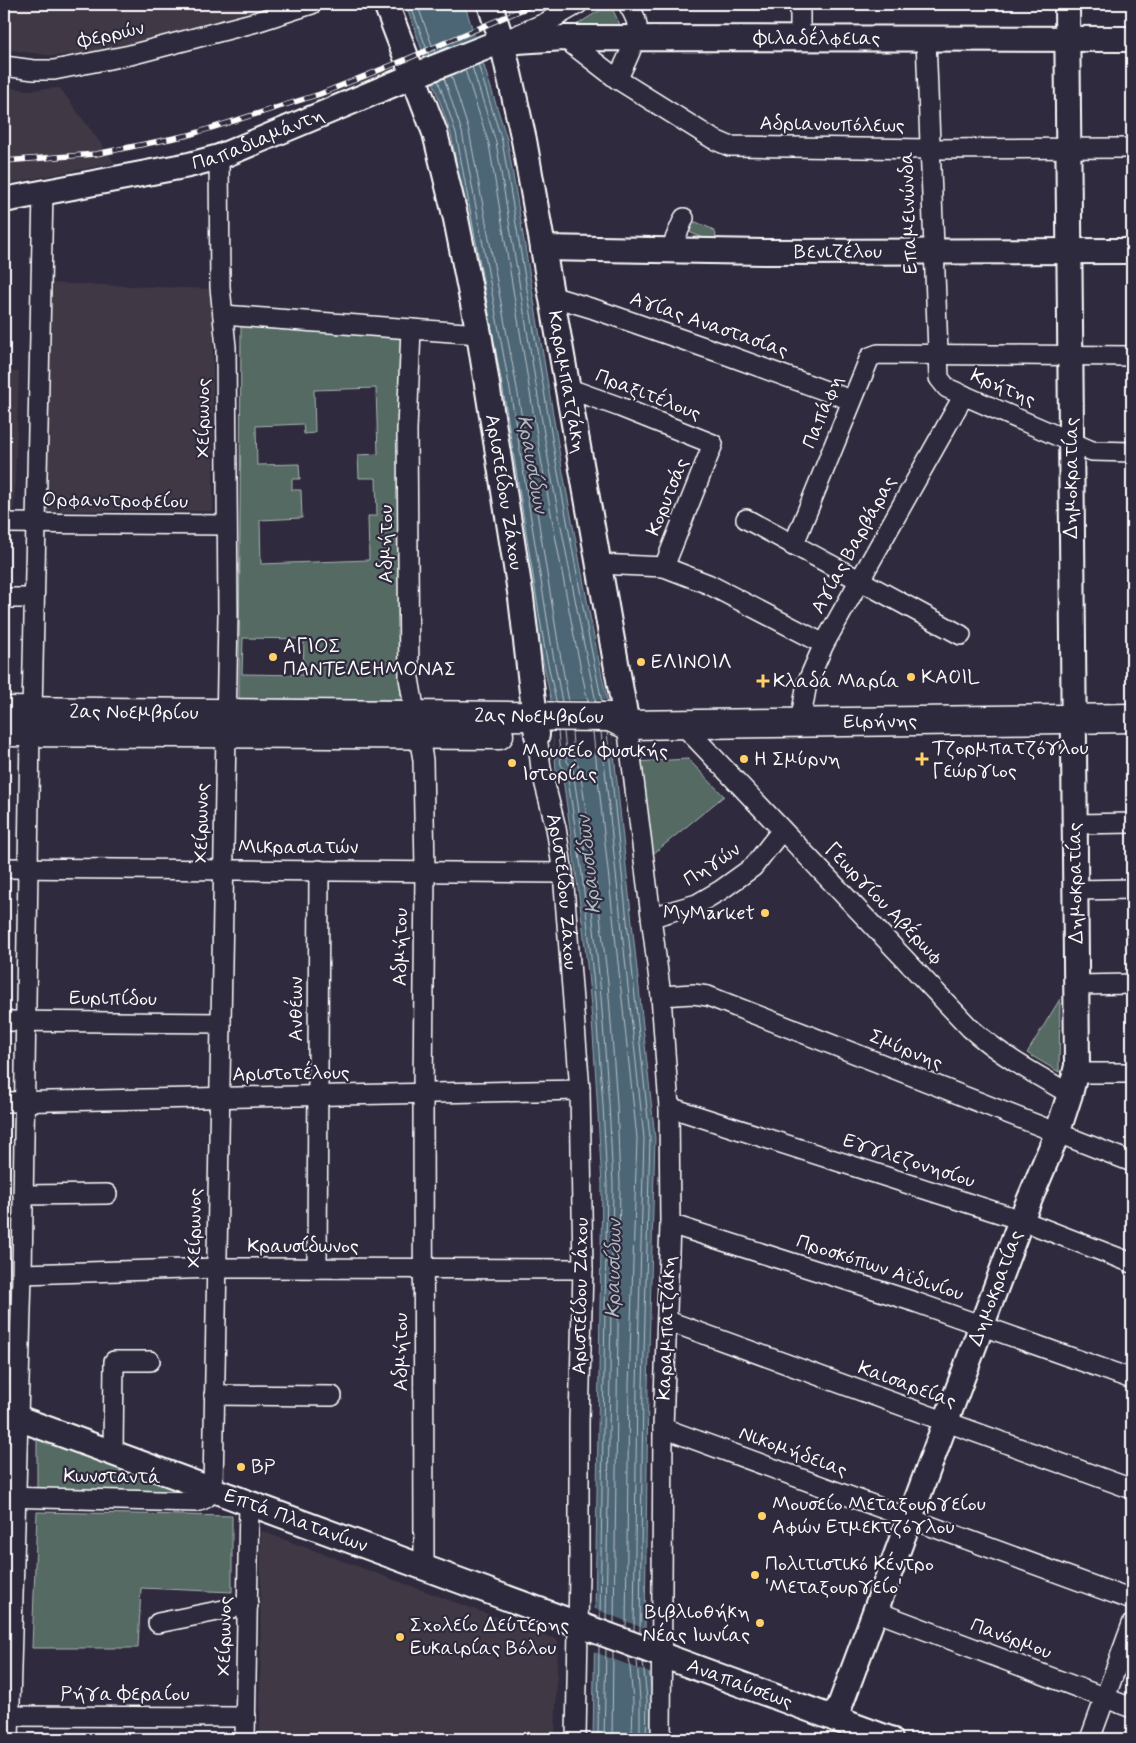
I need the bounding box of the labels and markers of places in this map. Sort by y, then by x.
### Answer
place label: ΑΓΙΟΣ ΠΑΝΤΕΛΕΗΜΟΝΑΣ [283,633,456,683]
place label: ΕΛΙΝΟΙΛ [651,649,731,676]
marker: ΑΓΙΟΣ ΠΑΝΤΕΛΕΗΜΟΝΑΣ [267,651,279,663]
marker: ΕΛΙΝΟΙΛ [635,656,647,668]
place label: KAOIL [921,664,980,691]
place label: Κλαδά Μαρία [773,668,900,695]
marker: KAOIL [905,671,917,683]
marker: Κλαδά Μαρία [757,675,769,687]
place label: Τζορμπατζόγλου Γεώργιος [932,735,1089,785]
place label: Μουσείο Φυσικής Ιστορίας [522,738,668,788]
place label: Η Σμύρνη [754,746,841,773]
marker: Η Σμύρνη [738,753,750,765]
marker: Τζορμπατζόγλου Γεώργιος [916,753,928,765]
marker: Μουσείο Φυσικής Ιστορίας [506,757,518,769]
place label: MyMarket [663,900,755,927]
marker: MyMarket [759,907,771,919]
place label: BP [251,1454,276,1481]
marker: BP [235,1461,247,1473]
place label: Μουσείο Μεταξουργείου Αφών Ετμεκτζόγλου [772,1491,986,1541]
marker: Μουσείο Μεταξουργείου Αφών Ετμεκτζόγλου [756,1510,768,1522]
place label: Πολιτιστικό Κέντρο 'Μεταξουργείο' [765,1551,934,1601]
marker: Πολιτιστικό Κέντρο 'Μεταξουργείο' [749,1569,761,1581]
place label: Βιβλιοθήκη Νέας Ιωνίας [643,1599,750,1649]
place label: Σχολείο Δεύτερης Ευκαιρίας Βόλου [410,1612,570,1662]
marker: Βιβλιοθήκη Νέας Ιωνίας [754,1617,766,1629]
marker: Σχολείο Δεύτερης Ευκαιρίας Βόλου [394,1631,406,1643]

